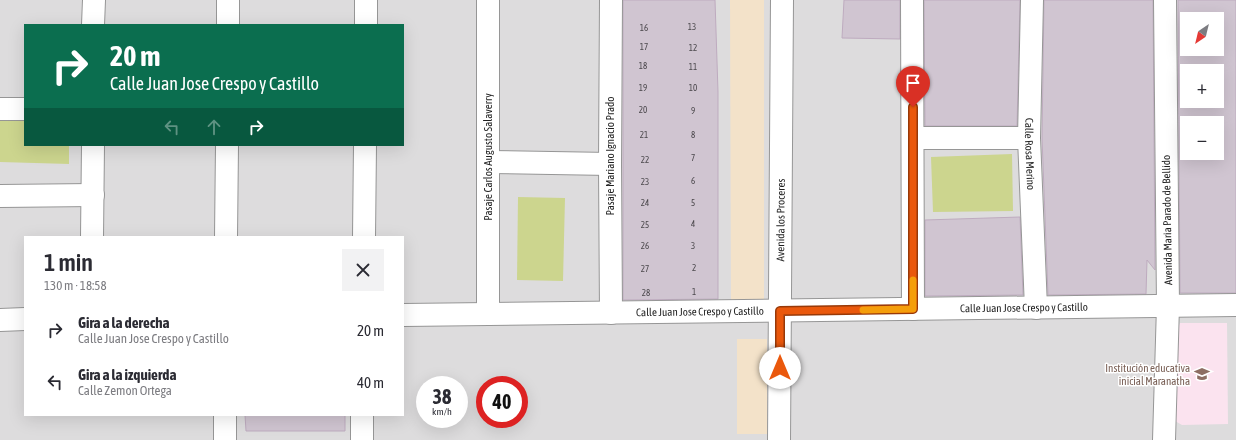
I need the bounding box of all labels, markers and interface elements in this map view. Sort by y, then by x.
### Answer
north arrow [1180,12,1224,56]
map controls [1180,12,1224,160]
house number: 13 [688,22,696,32]
house number: 16 [640,23,648,33]
icon: right [44,40,96,92]
text: 20 m [110,40,160,72]
house number: 17 [640,42,648,52]
house number: 12 [689,43,697,53]
house number: 18 [639,61,647,71]
house number: 11 [689,62,697,72]
button: + [1180,64,1224,108]
pin [896,66,930,107]
icon: arrive [902,72,924,94]
text: Calle Juan Jose Crespo y Castillo [110,73,319,94]
house number: 19 [639,83,647,93]
house number: 10 [689,83,697,93]
street label: Pasaje Carlos Augusto Salaverry [482,93,494,221]
street label: Pasaje Mariano Ignacio Prado [604,97,616,215]
house number: 20 [639,105,647,115]
house number: 9 [691,106,695,116]
icon: left [161,116,183,138]
icon: ahead [203,116,225,138]
icon: right [245,116,267,138]
button: − [1180,116,1224,160]
street label: Calle Rosa Merino [1023,118,1037,190]
house number: 21 [640,130,648,140]
house number: 8 [691,130,695,140]
house number: 7 [691,153,695,163]
house number: 22 [641,155,649,165]
street label: Avenida Maria Parado de Bellido [1160,155,1174,285]
house number: 6 [691,176,695,186]
house number: 23 [641,177,649,187]
street label: Avenida los Proceres [774,178,787,262]
house number: 24 [641,198,649,208]
house number: 5 [691,198,695,208]
house number: 4 [691,219,695,229]
house number: 25 [641,220,649,230]
house number: 26 [641,241,649,251]
house number: 3 [691,241,695,251]
text: 1 min [44,249,93,276]
button: close [342,249,384,291]
house number: 2 [692,263,696,273]
house number: 27 [641,264,649,274]
text: 130 m · 18:58 [44,278,107,293]
house number: 1 [692,287,696,297]
house number: 28 [642,288,650,298]
street label: Calle Juan Jose Crespo y Castillo [960,301,1088,314]
street label: Calle Juan Jose Crespo y Castillo [636,305,764,318]
text: Gira a la derecha [78,314,169,331]
icon: right [44,319,66,341]
text: 20 m [357,322,384,339]
text: Calle Juan Jose Crespo y Castillo [78,331,229,346]
position arrow [759,347,801,389]
place label: Institución educativa inicial Maranatha [1105,362,1190,387]
school or university icon: Institución educativa inicial Maranatha [1193,365,1211,383]
text: Gira a la izquierda [78,366,176,383]
icon: left [44,371,66,393]
text: 40 m [357,374,384,391]
speed limit sign: 40 [476,376,528,428]
text: Calle Zemon Ortega [78,383,172,398]
text: 38 [433,385,451,408]
text: km/h [432,406,452,417]

